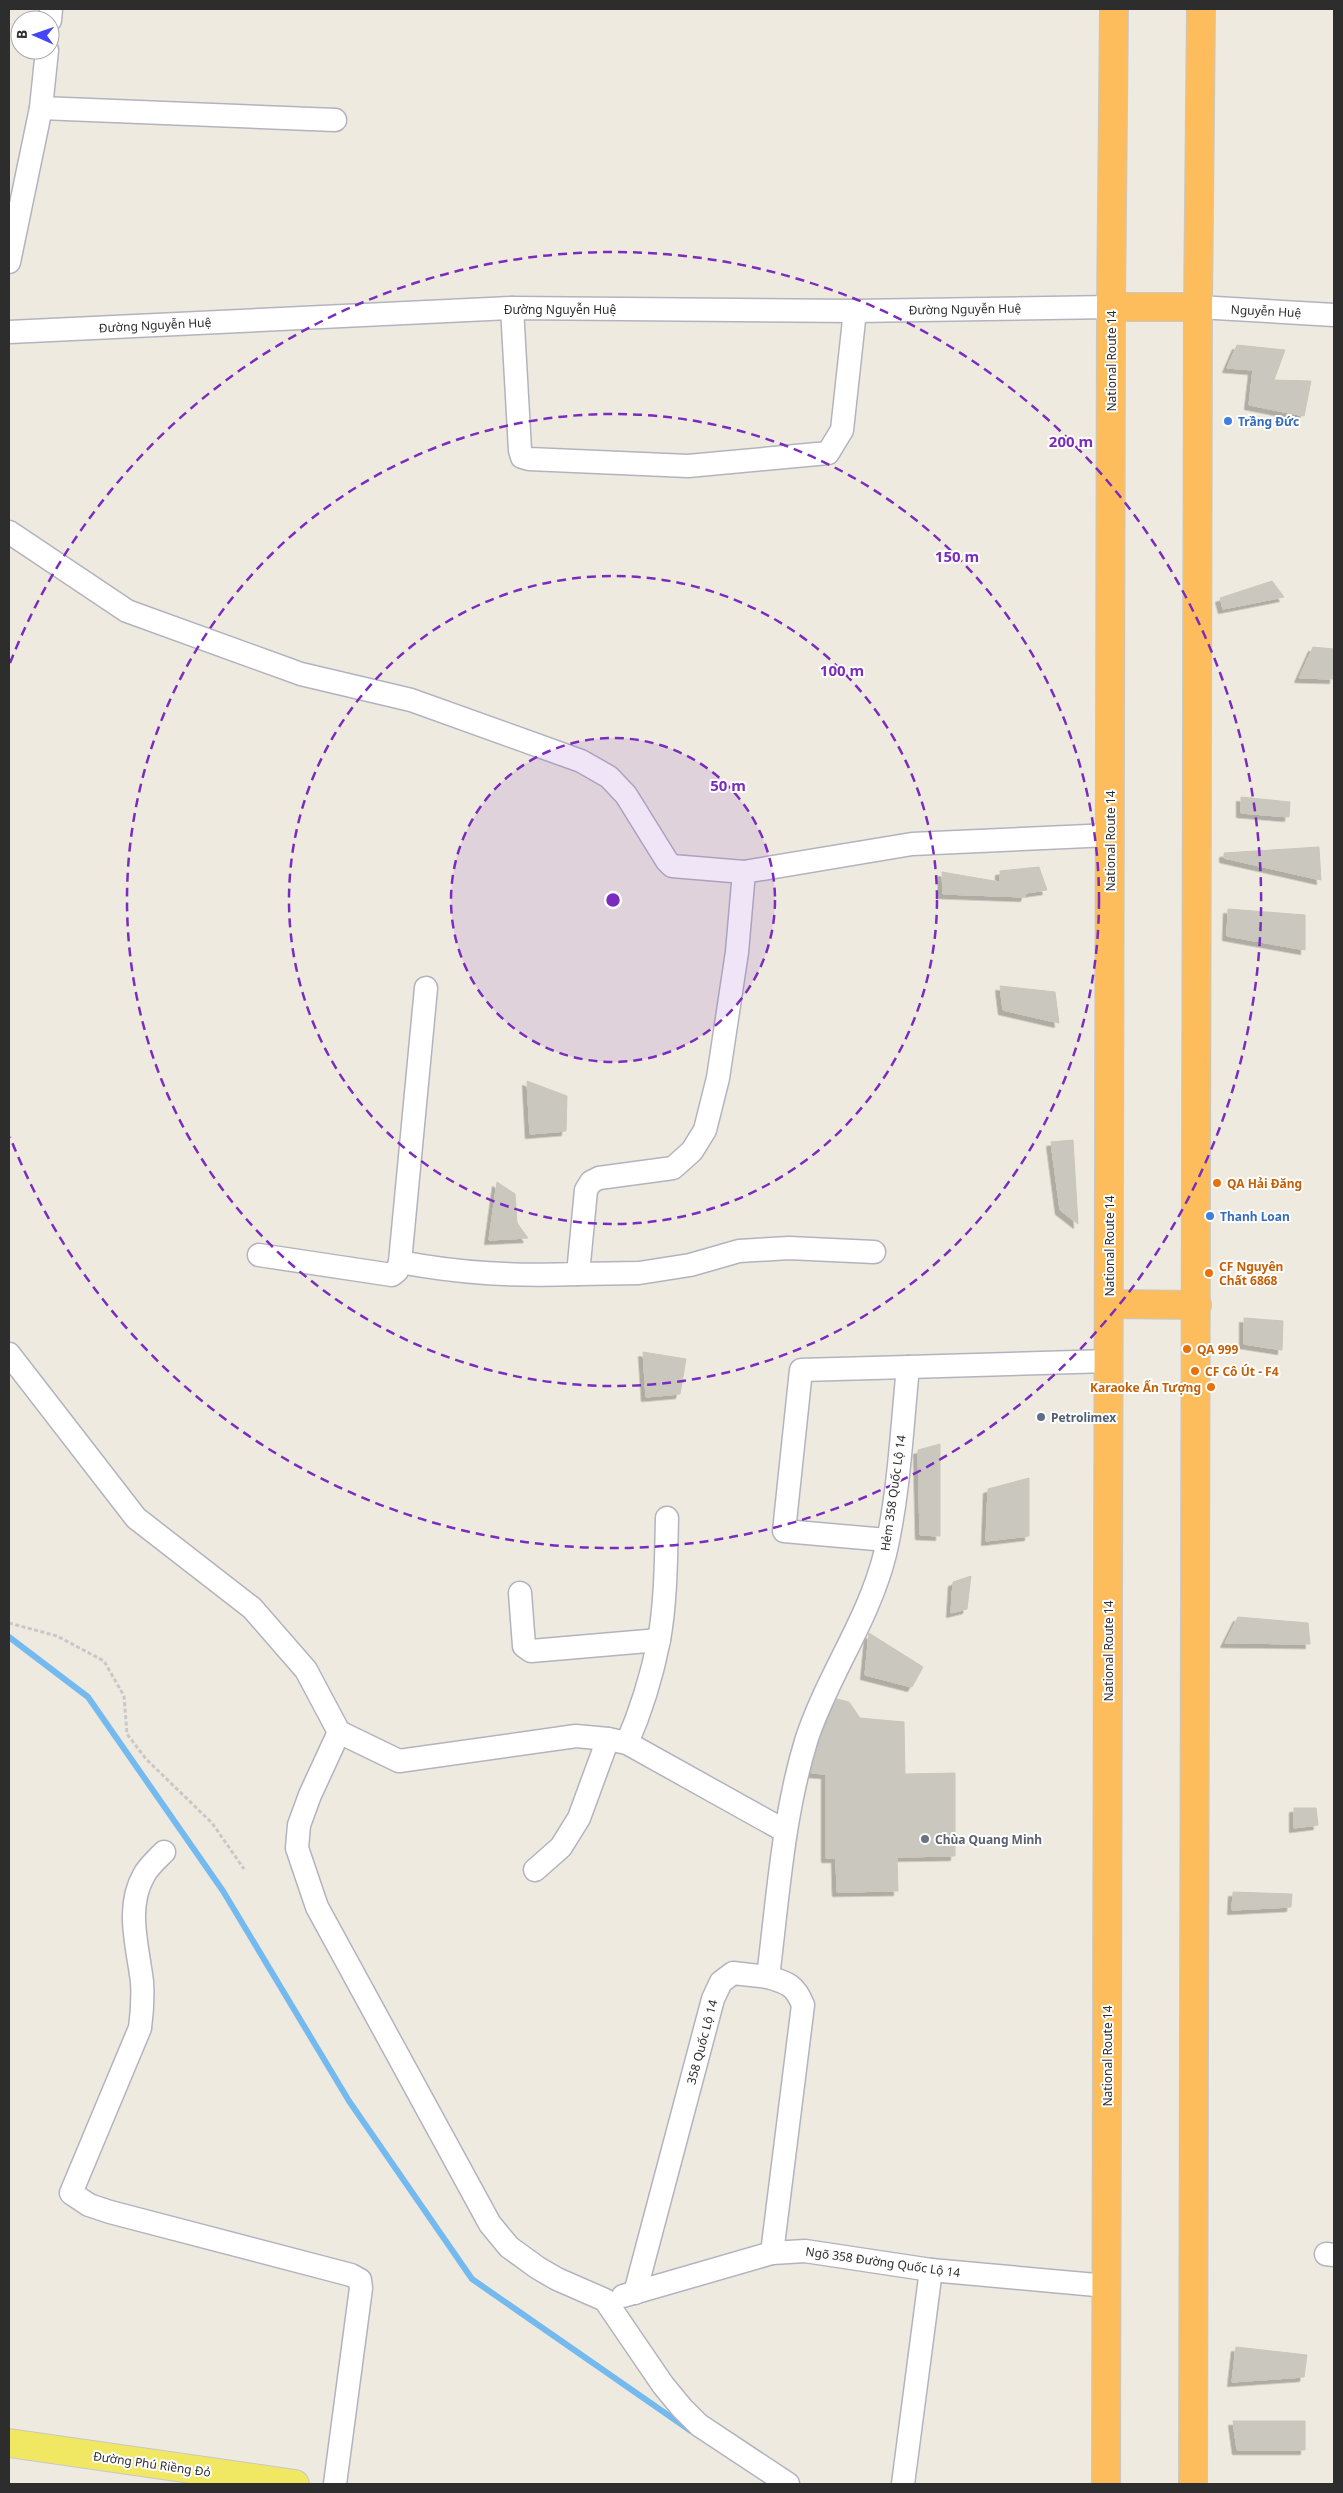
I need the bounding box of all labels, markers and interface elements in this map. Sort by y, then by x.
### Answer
north arrow [10,10,60,60]
text: B [12,30,31,40]
street label: Đường Nguyễn Huệ [909,300,1022,318]
street label: Đường Nguyễn Huệ [504,301,617,318]
street label: Nguyễn Huệ [1230,301,1302,321]
street label: National Route 14 [1103,310,1120,412]
street label: Đường Nguyễn Huệ [98,314,212,336]
place label: Trầng Đức [1238,413,1299,430]
marker: Trầng Đức [1222,415,1234,427]
text: 200 m [1049,431,1093,451]
text: 150 m [935,546,979,566]
text: 100 m [820,660,864,680]
text: 50 m [710,775,746,795]
street label: National Route 14 [1102,790,1119,892]
centre of rings [604,891,622,909]
place label: QA Hải Đăng [1227,1175,1302,1192]
marker: QA Hải Đăng [1211,1177,1223,1189]
street label: National Route 14 [1101,1195,1118,1297]
place label: Thanh Loan [1220,1208,1290,1225]
marker: Thanh Loan [1204,1210,1216,1222]
place label: CF Nguyên Chất 6868 [1219,1258,1283,1289]
marker: CF Nguyên Chất 6868 [1203,1267,1215,1279]
place label: QA 999 [1197,1341,1238,1358]
marker: QA 999 [1181,1343,1193,1355]
place label: CF Cô Út - F4 [1205,1363,1279,1380]
marker: CF Cô Út - F4 [1189,1365,1201,1377]
place label: Karaoke Ấn Tượng [1090,1379,1201,1396]
marker: Karaoke Ấn Tượng [1205,1381,1217,1393]
place label: Petrolimex [1051,1409,1116,1426]
marker: Petrolimex [1035,1411,1047,1423]
street label: Hẻm 358 Quốc Lộ 14 [876,1434,910,1552]
street label: National Route 14 [1100,1600,1117,1702]
place label: Chùa Quang Minh [935,1831,1042,1848]
marker: Chùa Quang Minh [919,1833,931,1845]
street label: 358 Quốc Lộ 14 [683,1998,722,2086]
street label: National Route 14 [1099,2005,1116,2107]
street label: Ngõ 358 Đường Quốc Lộ 14 [805,2243,962,2281]
street label: Đường Phú Riềng Đỏ [92,2447,212,2481]

